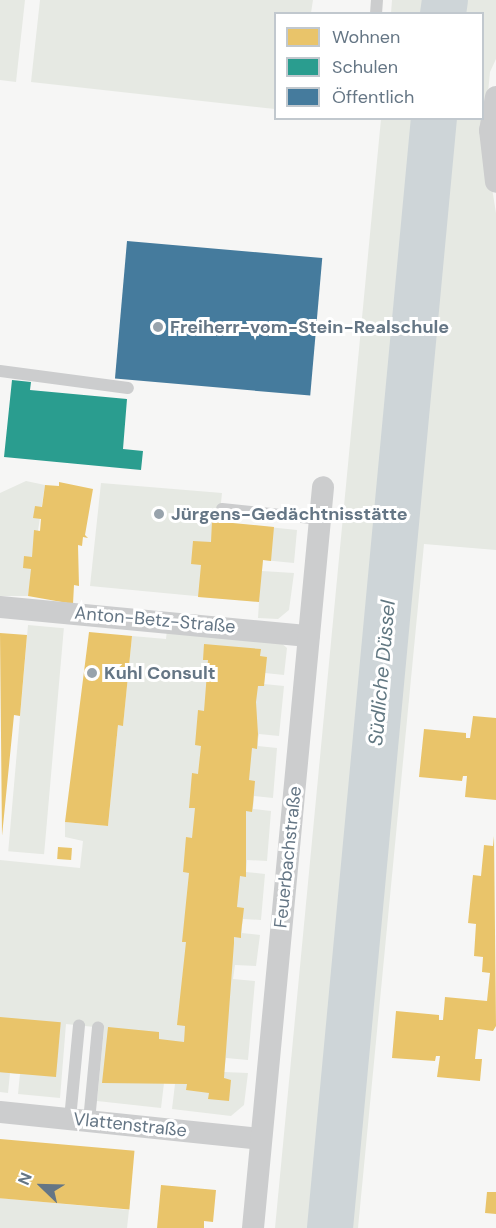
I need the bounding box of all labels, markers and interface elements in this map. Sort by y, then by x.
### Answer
legend [274,12,484,120]
text: Wohnen [332,25,400,49]
text: Schulen [332,55,398,79]
text: Öffentlich [332,85,414,109]
place label: Freiherr-vom-Stein-Realschule [170,316,449,338]
marker: Freiherr-vom-Stein-Realschule [151,320,165,334]
place label: Jürgens-Gedächtnisstätte [171,503,408,525]
marker: Jürgens-Gedächtnisstätte [152,507,166,521]
water label: Südliche Düssel [364,599,400,747]
street label: Anton-Betz-Straße [74,602,236,638]
place label: Kuhl Consult [104,662,216,684]
marker: Kuhl Consult [85,666,99,680]
street label: Feuerbachstraße [270,785,306,929]
street label: Vlattenstraße [72,1108,188,1142]
north arrow [12,1156,72,1216]
text: N [13,1169,37,1188]

